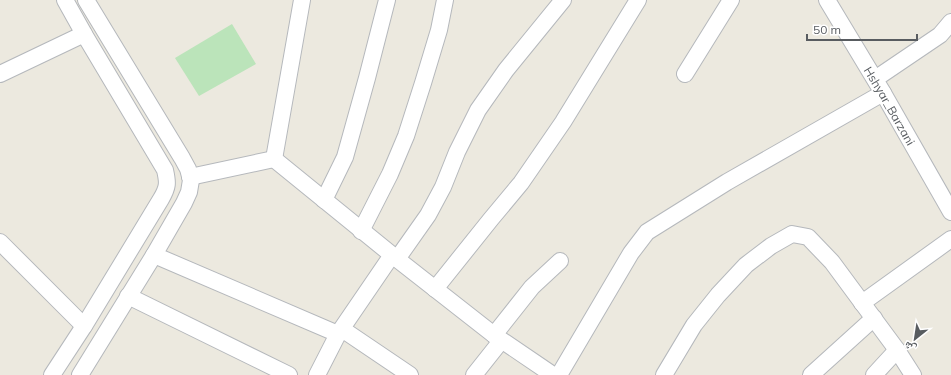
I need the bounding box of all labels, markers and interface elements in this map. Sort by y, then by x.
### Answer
scale bar [807,16,917,42]
text: 50 m [813,22,841,37]
street label: Hshyar_Barzani [861,63,919,148]
north arrow [895,319,935,359]
text: ش [901,338,919,357]

